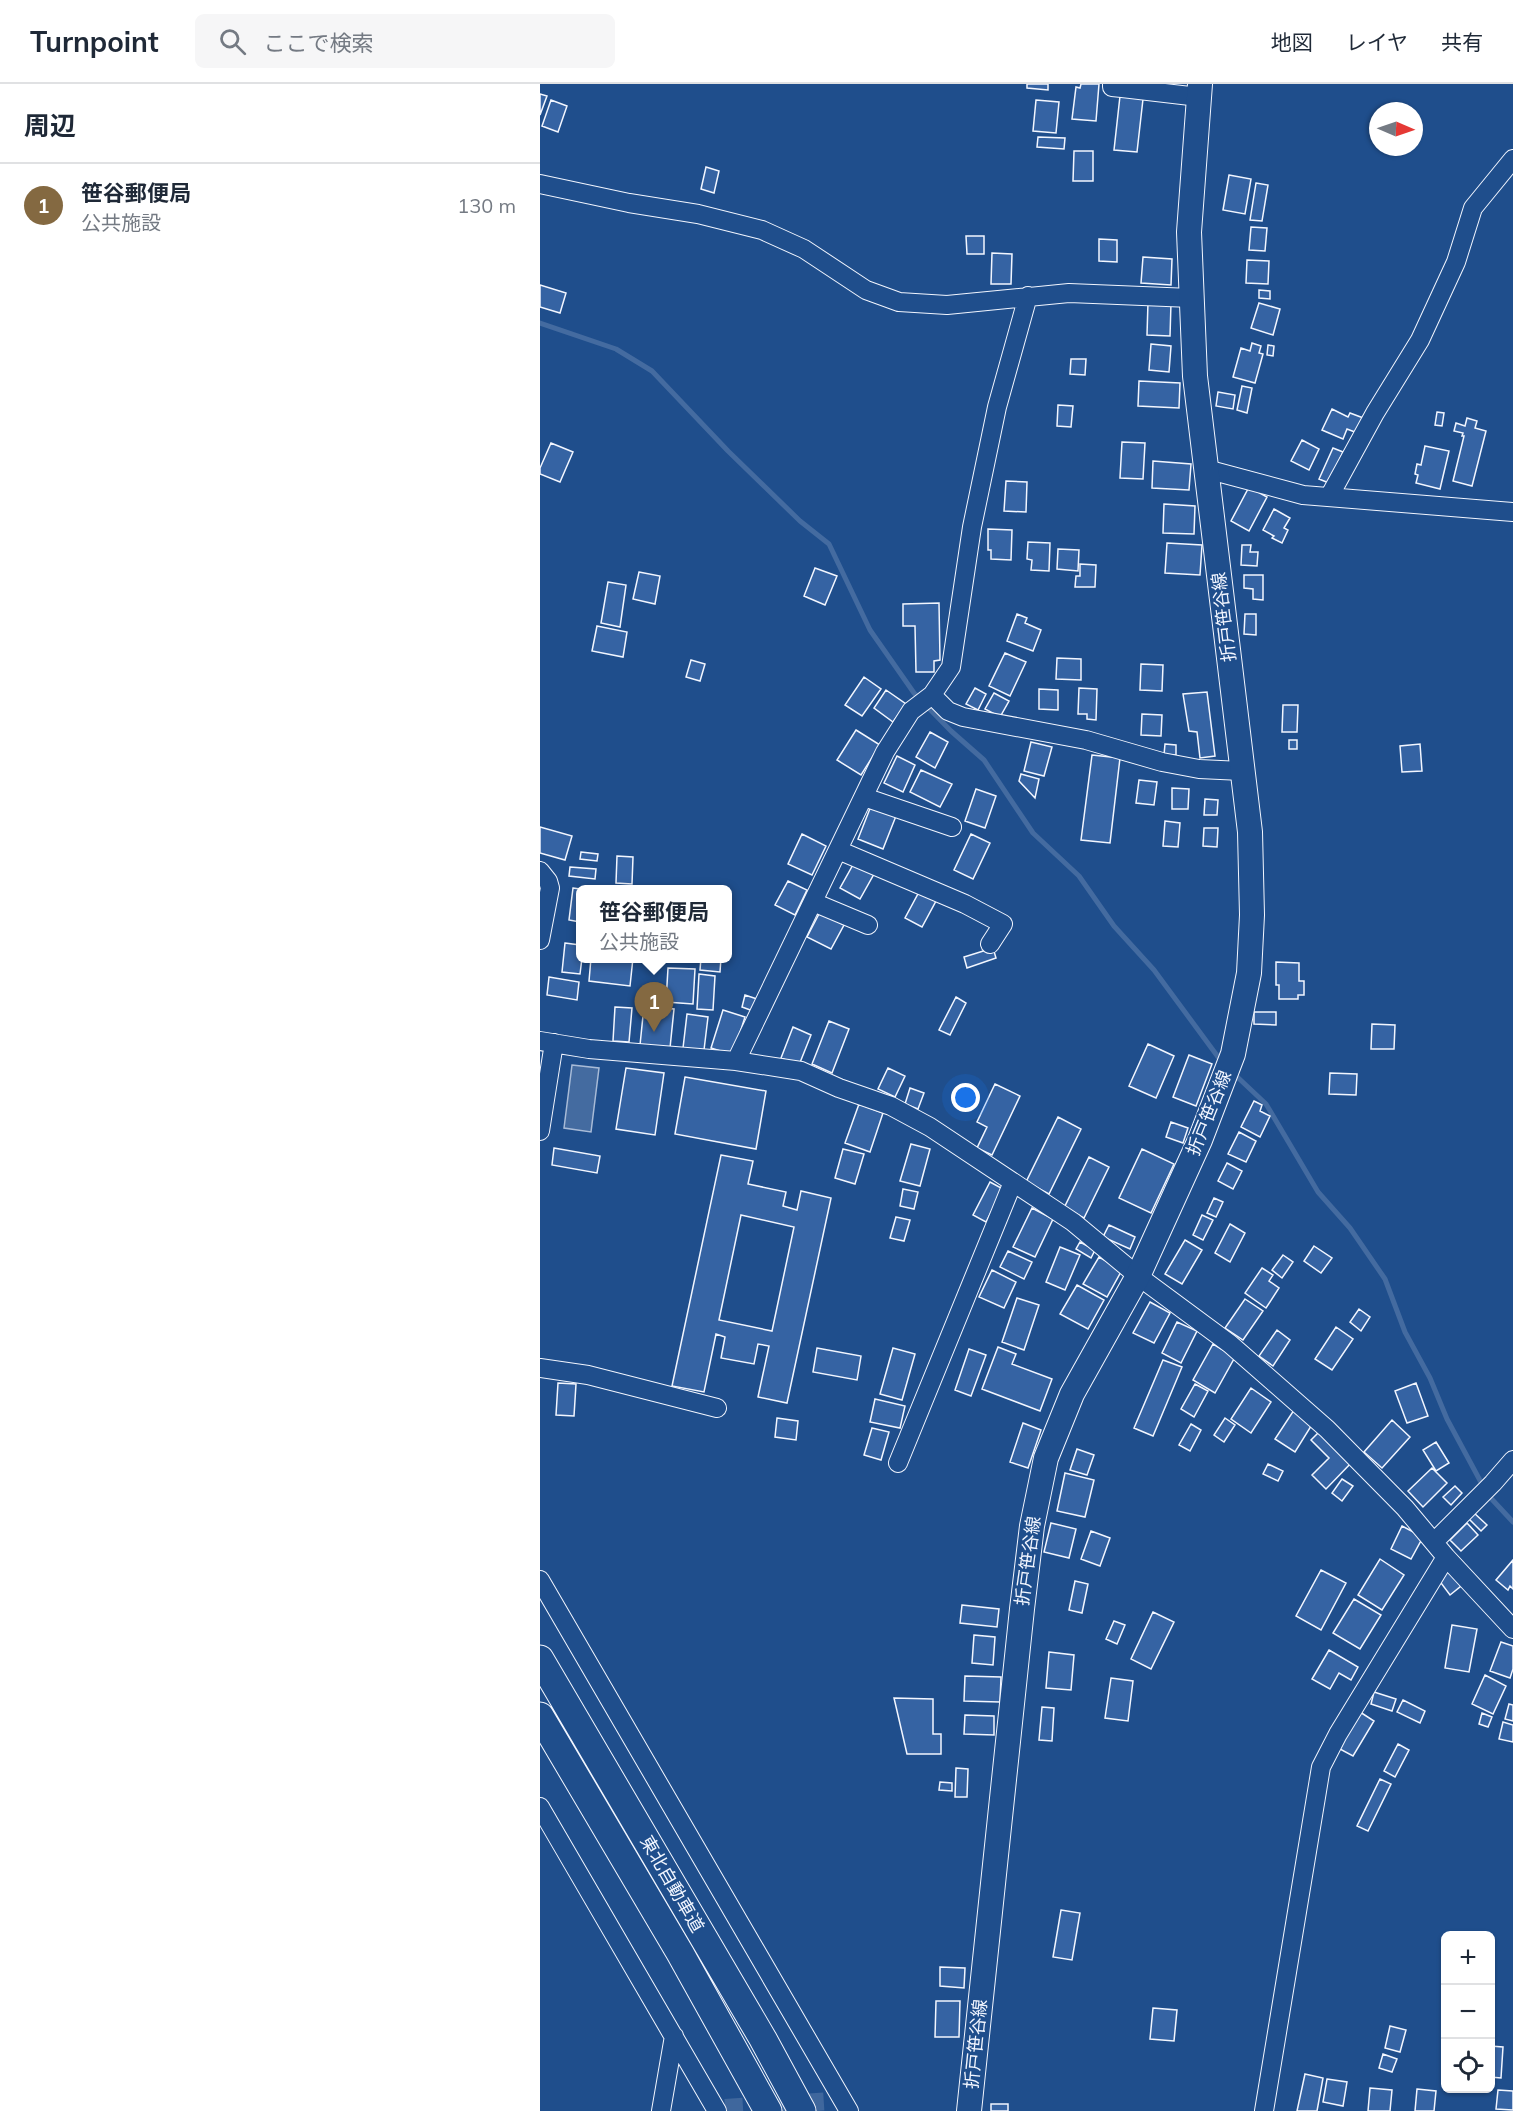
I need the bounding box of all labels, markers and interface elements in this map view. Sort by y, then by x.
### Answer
search box [195,14,615,68]
text: Turnpoint [30,24,159,59]
icon: search [216,25,249,58]
text: ここで検索 [264,29,374,57]
text: 地図 [1271,29,1313,55]
text: レイヤ [1346,29,1408,55]
text: 共有 [1441,29,1483,55]
north arrow [1369,102,1423,156]
text: 周辺 [24,109,76,142]
text: 笹谷郵便局 [81,179,191,207]
text: 1 [38,193,50,218]
text: 130 m [457,193,516,218]
text: 公共施設 [81,210,161,235]
street label: 折戸笹谷線 [1207,571,1240,663]
popup [576,885,732,963]
text: 笹谷郵便局 [599,898,709,926]
text: 公共施設 [599,929,679,954]
pin: 1 [634,982,674,1032]
street label: 折戸笹谷線 [1181,1067,1236,1159]
your location [951,1083,980,1112]
street label: 折戸笹谷線 [1010,1515,1045,1607]
street label: 東北自動車道 [635,1831,709,1936]
map controls [1441,1931,1495,2093]
button: + [1441,1931,1495,1985]
button: − [1441,1985,1495,2039]
street label: 折戸笹谷線 [959,1998,992,2090]
button: locate [1441,2039,1495,2093]

